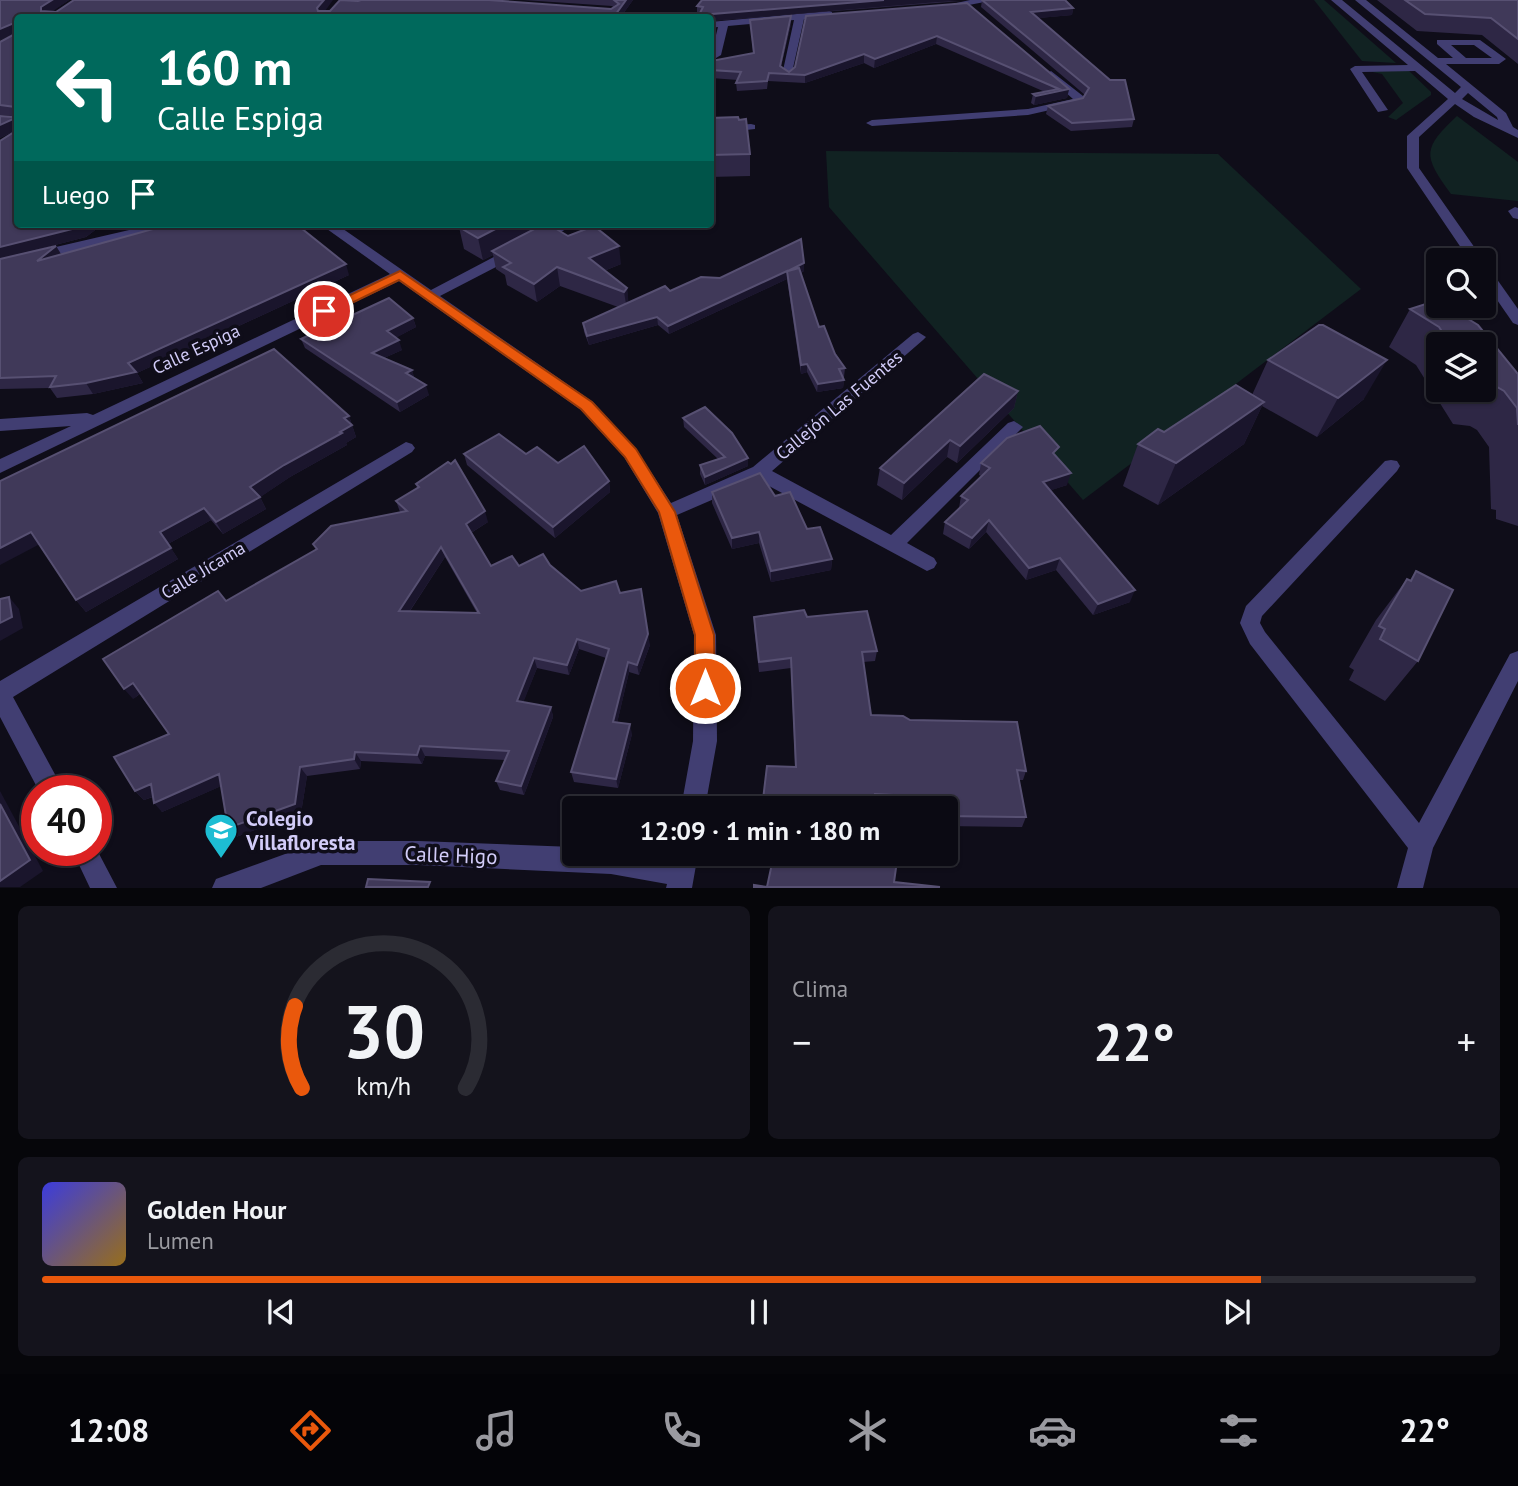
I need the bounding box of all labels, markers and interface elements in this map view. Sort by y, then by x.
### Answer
text: 160 m [157,35,292,99]
icon: left [42,42,133,133]
text: Calle Espiga [157,97,324,139]
icon: arrive [124,175,162,213]
text: Luego [42,178,110,211]
map controls [1426,248,1496,402]
button: search [1426,248,1496,318]
pin [294,281,354,341]
icon: arrive [305,292,343,330]
street label: Calle Espiga [149,319,243,379]
button: layers [1426,332,1496,402]
street label: Callejón Las Fuentes [771,345,907,465]
street label: Calle Jícama [157,536,249,604]
position arrow [668,651,742,725]
speed limit sign: 40 [21,775,112,866]
place label: Colegio Villafloresta [245,805,355,856]
school or university icon: Colegio Villafloresta [202,811,240,860]
text: 12:09 · 1 min · 180 m [640,814,880,847]
street label: Calle Higo [404,840,498,870]
text: Clima [792,974,848,1003]
text: 30 [343,985,425,1079]
text: 22° [1093,1008,1175,1075]
text: − [792,1017,811,1066]
text: + [1457,1017,1476,1066]
text: km/h [357,1070,411,1102]
text: Golden Hour [147,1193,286,1226]
text: Lumen [147,1226,214,1255]
icon: previous [262,1293,300,1331]
icon: pause [740,1293,778,1331]
icon: next [1218,1293,1256,1331]
icon: directions [286,1406,335,1455]
icon: music [472,1406,521,1455]
icon: phone [657,1406,706,1455]
icon: climate [843,1406,892,1455]
icon: car [1028,1406,1077,1455]
icon: filters [1214,1406,1263,1455]
text: 12:08 [68,1409,149,1451]
text: 22° [1399,1409,1450,1451]

